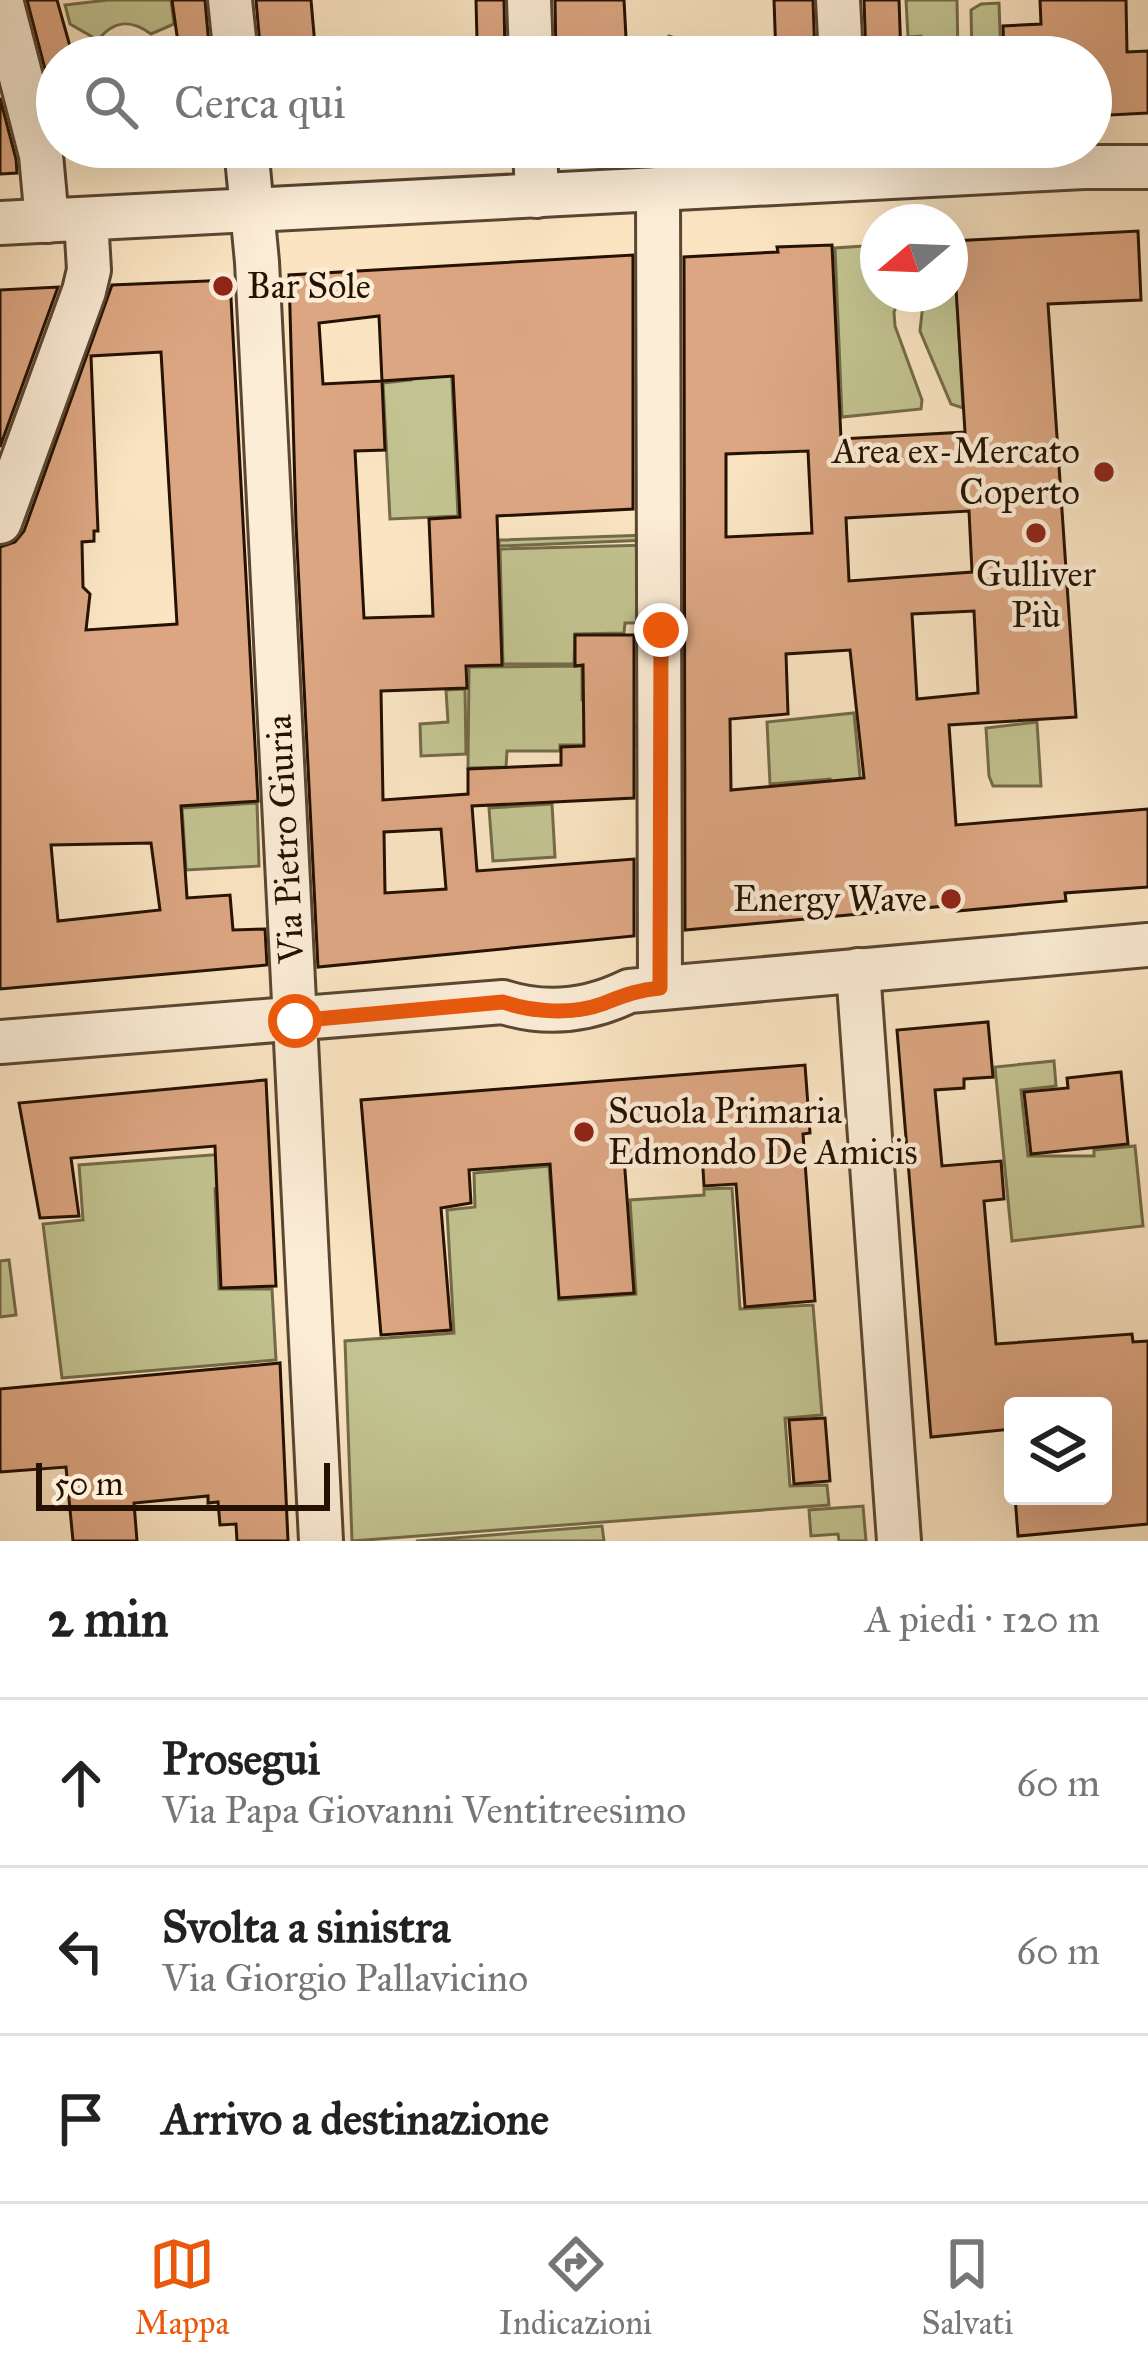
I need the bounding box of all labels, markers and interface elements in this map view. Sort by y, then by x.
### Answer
search box [36,36,1112,168]
icon: search [78,69,144,135]
text: Cerca qui [174,75,346,130]
north arrow [860,204,968,312]
place label: Bar Sole [247,264,371,308]
marker: Bar Sole [210,273,236,299]
place label: Area ex-Mercato Coperto [830,429,1080,514]
marker: Area ex-Mercato Coperto [1091,459,1117,485]
marker: Gulliver Più [1023,520,1049,546]
place label: Gulliver Più [976,552,1096,637]
route end [634,603,688,657]
street label: Via Pietro Giuria [256,713,314,966]
place label: Energy Wave [733,877,927,921]
marker: Energy Wave [938,886,964,912]
route start [268,994,322,1048]
place label: Scuola Primaria Edmondo De Amicis [608,1089,918,1174]
marker: Scuola Primaria Edmondo De Amicis [571,1119,597,1145]
map controls [1004,1397,1112,1505]
button: layers [1004,1397,1112,1505]
scale bar [36,1457,330,1510]
text: 50 m [54,1464,123,1504]
text: 2 min [48,1588,169,1650]
text: A piedi · 120 m [865,1595,1100,1643]
text: Prosegui [162,1731,320,1786]
icon: ahead [48,1750,114,1816]
text: 60 m [1016,1759,1100,1807]
text: Via Papa Giovanni Ventitreesimo [162,1786,686,1834]
text: Svolta a sinistra [162,1899,451,1954]
icon: left [48,1918,114,1984]
text: 60 m [1016,1927,1100,1975]
text: Via Giorgio Pallavicino [162,1954,528,2002]
icon: arrive [48,2086,114,2152]
text: Arrivo a destinazione [162,2091,549,2146]
tab: Mappa [135,2231,230,2343]
tab: Indicazioni [499,2231,652,2343]
tab: Salvati [921,2231,1013,2343]

